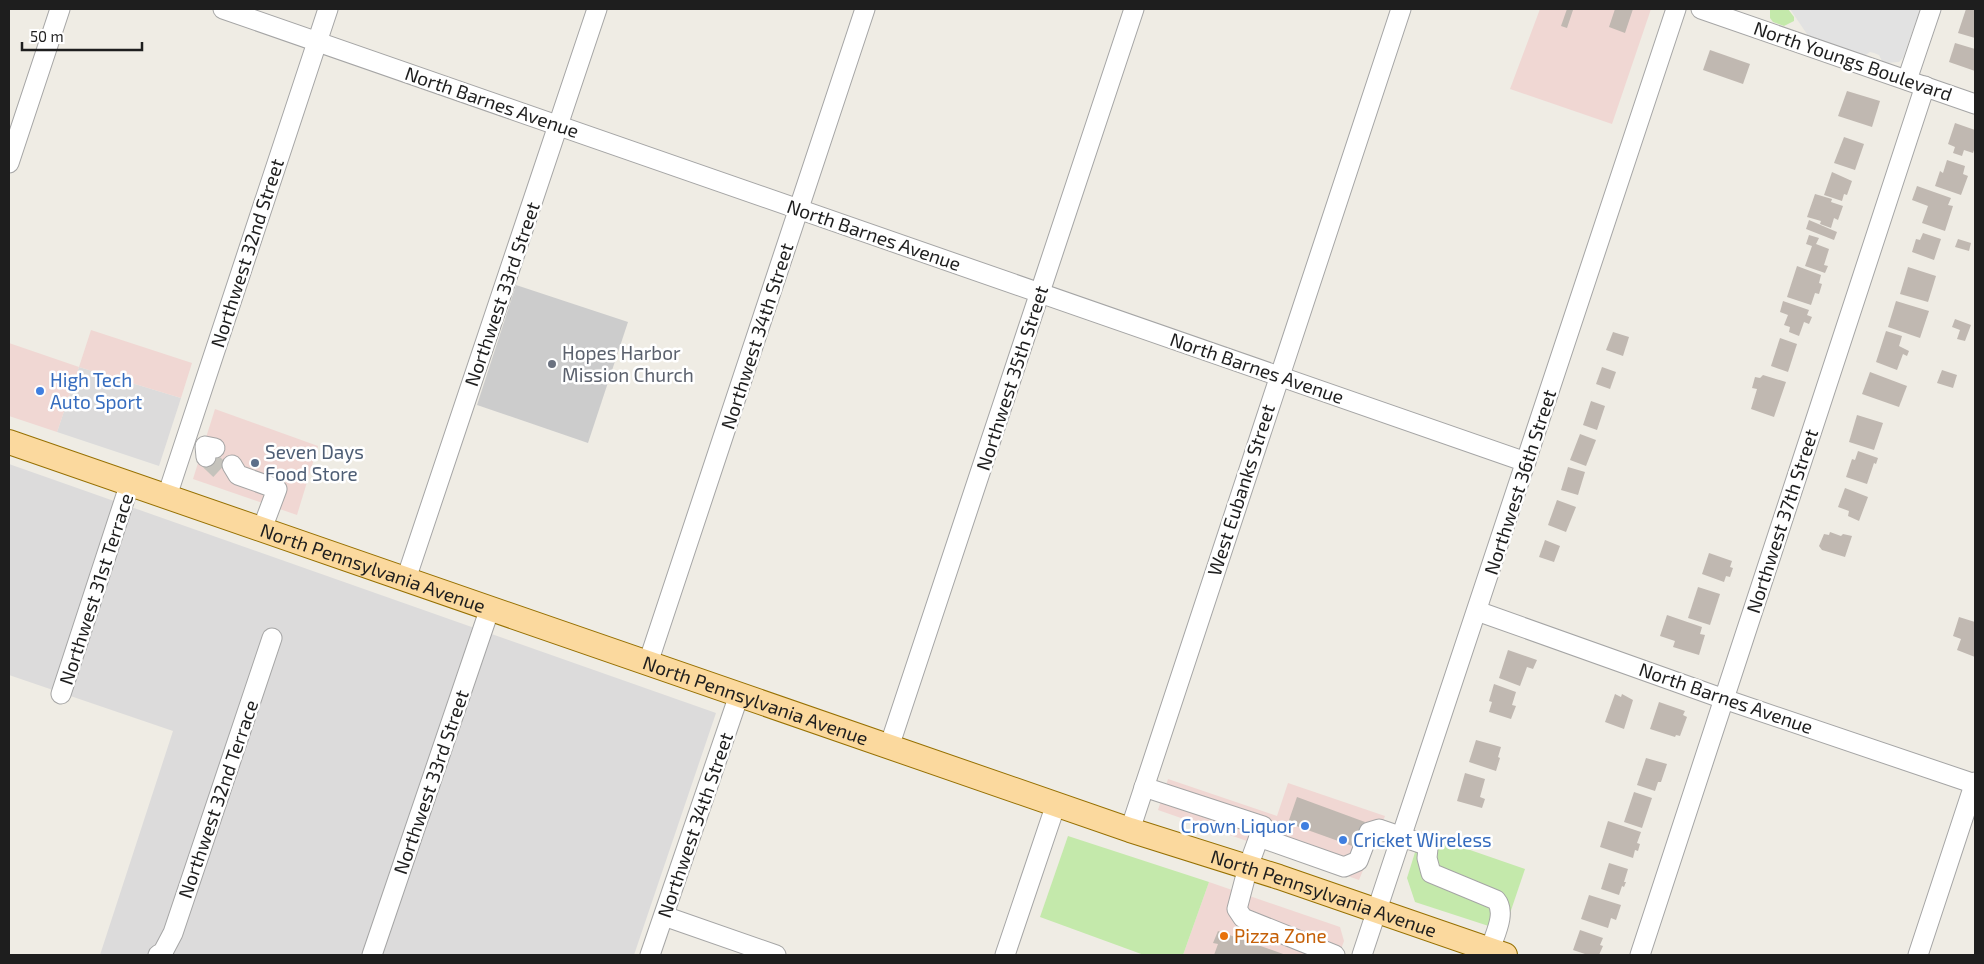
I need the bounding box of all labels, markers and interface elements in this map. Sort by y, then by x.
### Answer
street label: North Youngs Boulevard [1751,16,1955,105]
scale bar [22,20,142,52]
text: 50 m [30,27,64,45]
street label: North Barnes Avenue [402,61,582,142]
street label: Northwest 32nd Street [205,156,288,350]
street label: North Barnes Avenue [784,194,964,275]
street label: Northwest 33rd Street [459,199,544,389]
street label: Northwest 34th Street [716,240,798,432]
street label: Northwest 35th Street [971,282,1052,473]
street label: North Barnes Avenue [1167,327,1347,408]
place label: Hopes Harbor Mission Church [562,341,694,386]
marker: Hopes Harbor Mission Church [546,358,558,370]
place label: High Tech Auto Sport [50,368,142,413]
marker: High Tech Auto Sport [34,385,46,397]
street label: Northwest 36th Street [1479,386,1560,578]
street label: West Eubanks Street [1202,401,1279,579]
street label: Northwest 37th Street [1741,426,1822,616]
place label: Seven Days Food Store [265,440,364,485]
marker: Seven Days Food Store [249,457,261,469]
street label: Northwest 31st Terrace [54,490,137,687]
street label: North Pennsylvania Avenue [257,518,489,617]
street label: North Pennsylvania Avenue [640,650,871,750]
street label: North Barnes Avenue [1636,657,1816,738]
street label: Northwest 33rd Street [388,687,473,877]
street label: Northwest 32nd Terrace [173,697,262,901]
street label: Northwest 34th Street [652,729,737,921]
place label: Crown Liquor [1181,814,1295,837]
marker: Crown Liquor [1299,820,1311,832]
place label: Cricket Wireless [1353,828,1492,851]
marker: Cricket Wireless [1337,834,1349,846]
street label: North Pennsylvania Avenue [1208,844,1440,942]
place label: Pizza Zone [1234,924,1327,947]
marker: Pizza Zone [1218,930,1230,942]

